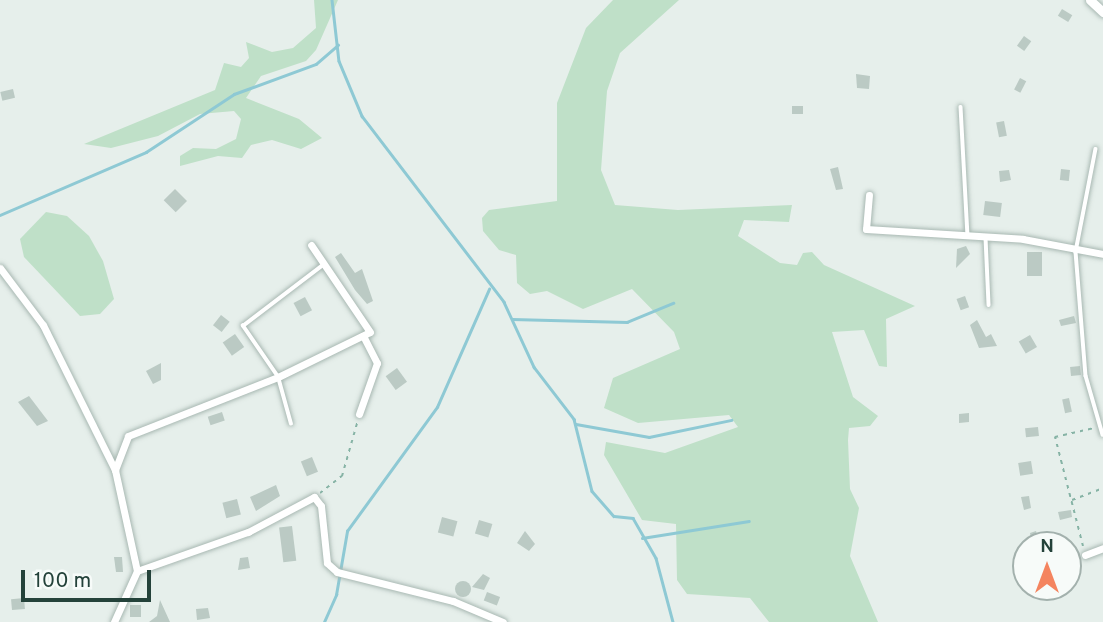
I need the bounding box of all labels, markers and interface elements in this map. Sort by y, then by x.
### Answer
north arrow [1012,531,1082,601]
text: N [1040,535,1054,559]
scale bar [24,556,154,600]
text: 100 m [34,568,91,595]

